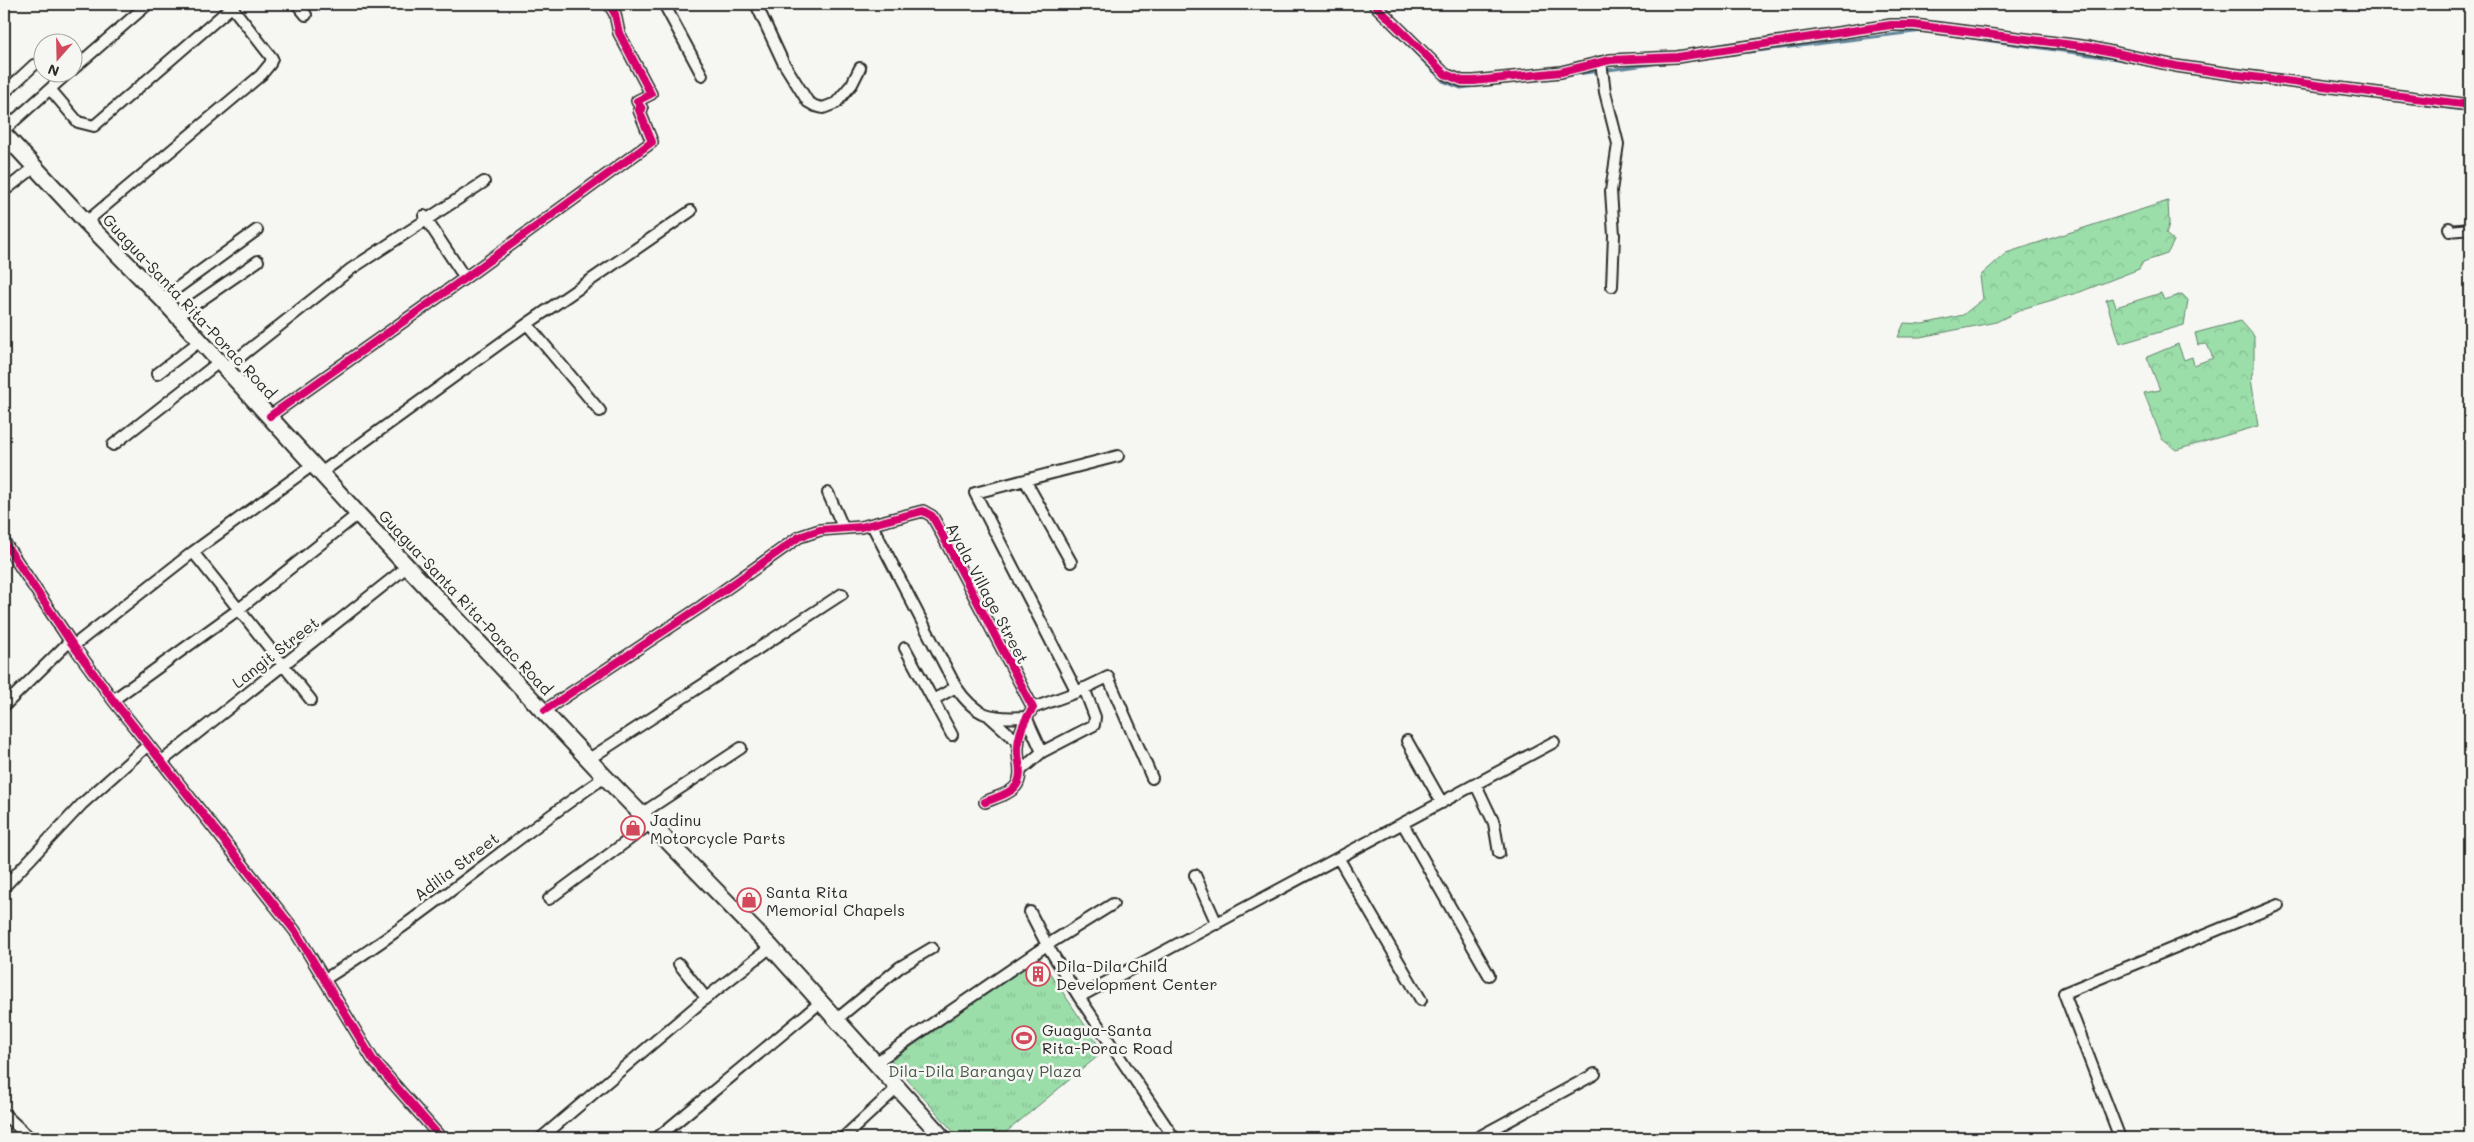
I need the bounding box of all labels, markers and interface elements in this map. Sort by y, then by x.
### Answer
north arrow [32,32,82,82]
text: N [45,60,62,81]
street label: Guagua-Santa Rita-Porac Road [98,209,282,403]
street label: Guagua-Santa Rita-Porac Road [374,505,558,699]
street label: Ayala Village Street [942,519,1034,667]
street label: Langit Street [227,612,323,692]
place label: Jadinu Motorcycle Parts [650,809,786,848]
shop icon: Jadinu Motorcycle Parts [620,815,646,841]
street label: Adilia Street [409,827,503,905]
place label: Santa Rita Memorial Chapels [766,881,905,920]
shop icon: Santa Rita Memorial Chapels [736,887,762,913]
place label: Dila-Dila Child Development Center [1056,955,1218,994]
building icon: Dila-Dila Child Development Center [1025,961,1051,987]
place label: Guagua-Santa Rita-Porac Road [1042,1019,1173,1058]
sports icon: Guagua-Santa Rita-Porac Road [1011,1025,1037,1051]
park label: Dila-Dila Barangay Plaza [888,1060,1082,1081]

